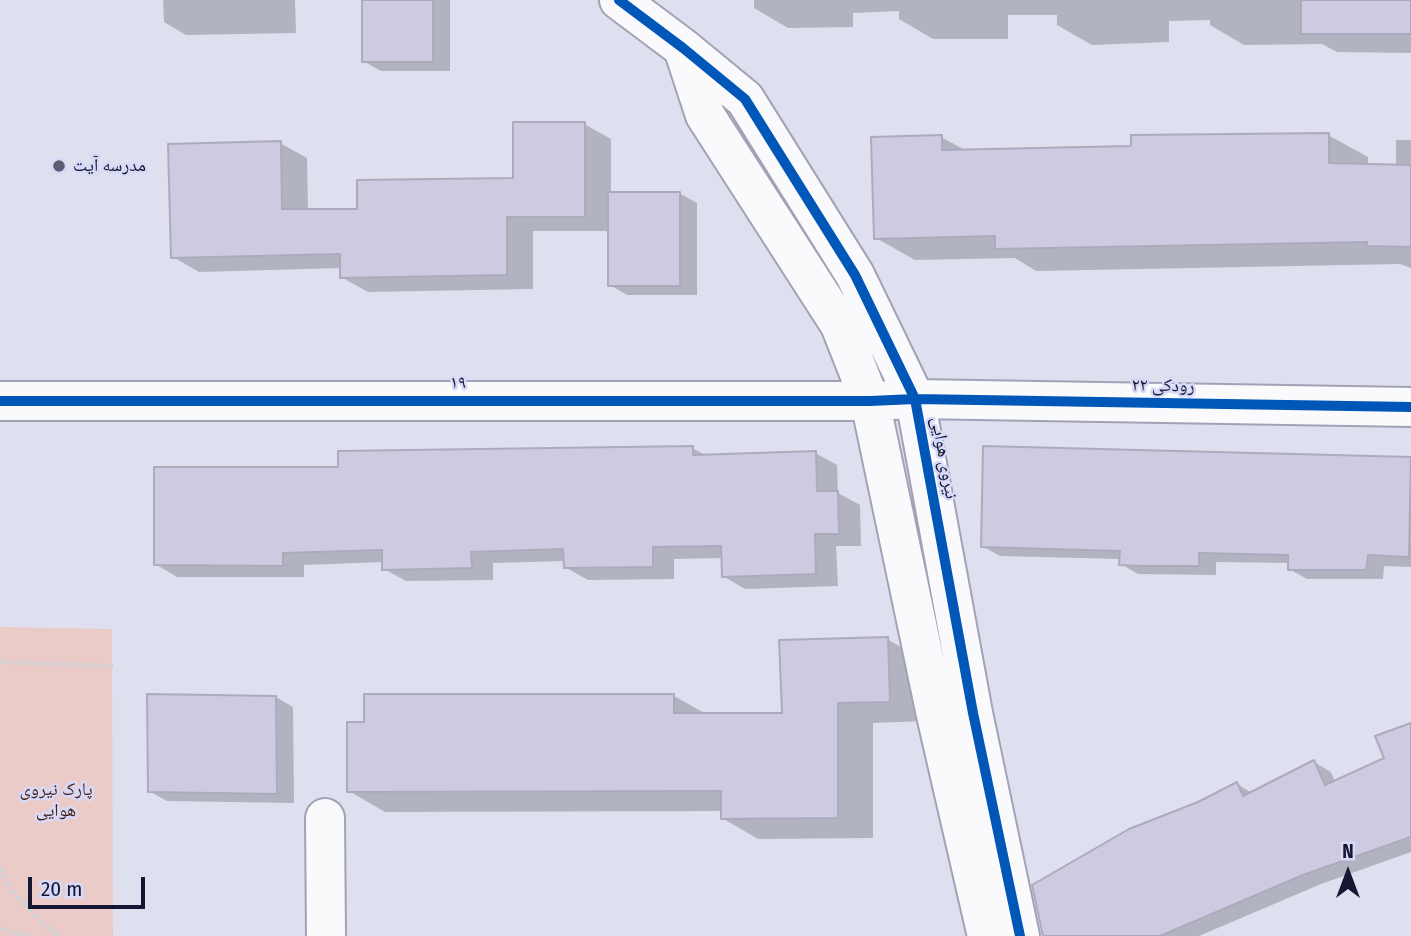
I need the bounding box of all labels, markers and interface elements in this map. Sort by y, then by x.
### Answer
place label: مدرسه آیت [73,155,146,177]
marker: مدرسه آیت [51,158,67,174]
street label: ۱۹ [450,372,466,394]
street label: رودکی ۲۲ [1131,375,1195,397]
street label: نیروی هوایی [926,415,962,501]
park label: پارک نیروی هوایی [19,779,93,822]
north arrow [1313,838,1383,908]
text: N [1342,840,1354,863]
scale bar [32,862,149,906]
text: 20 m [41,876,82,902]

